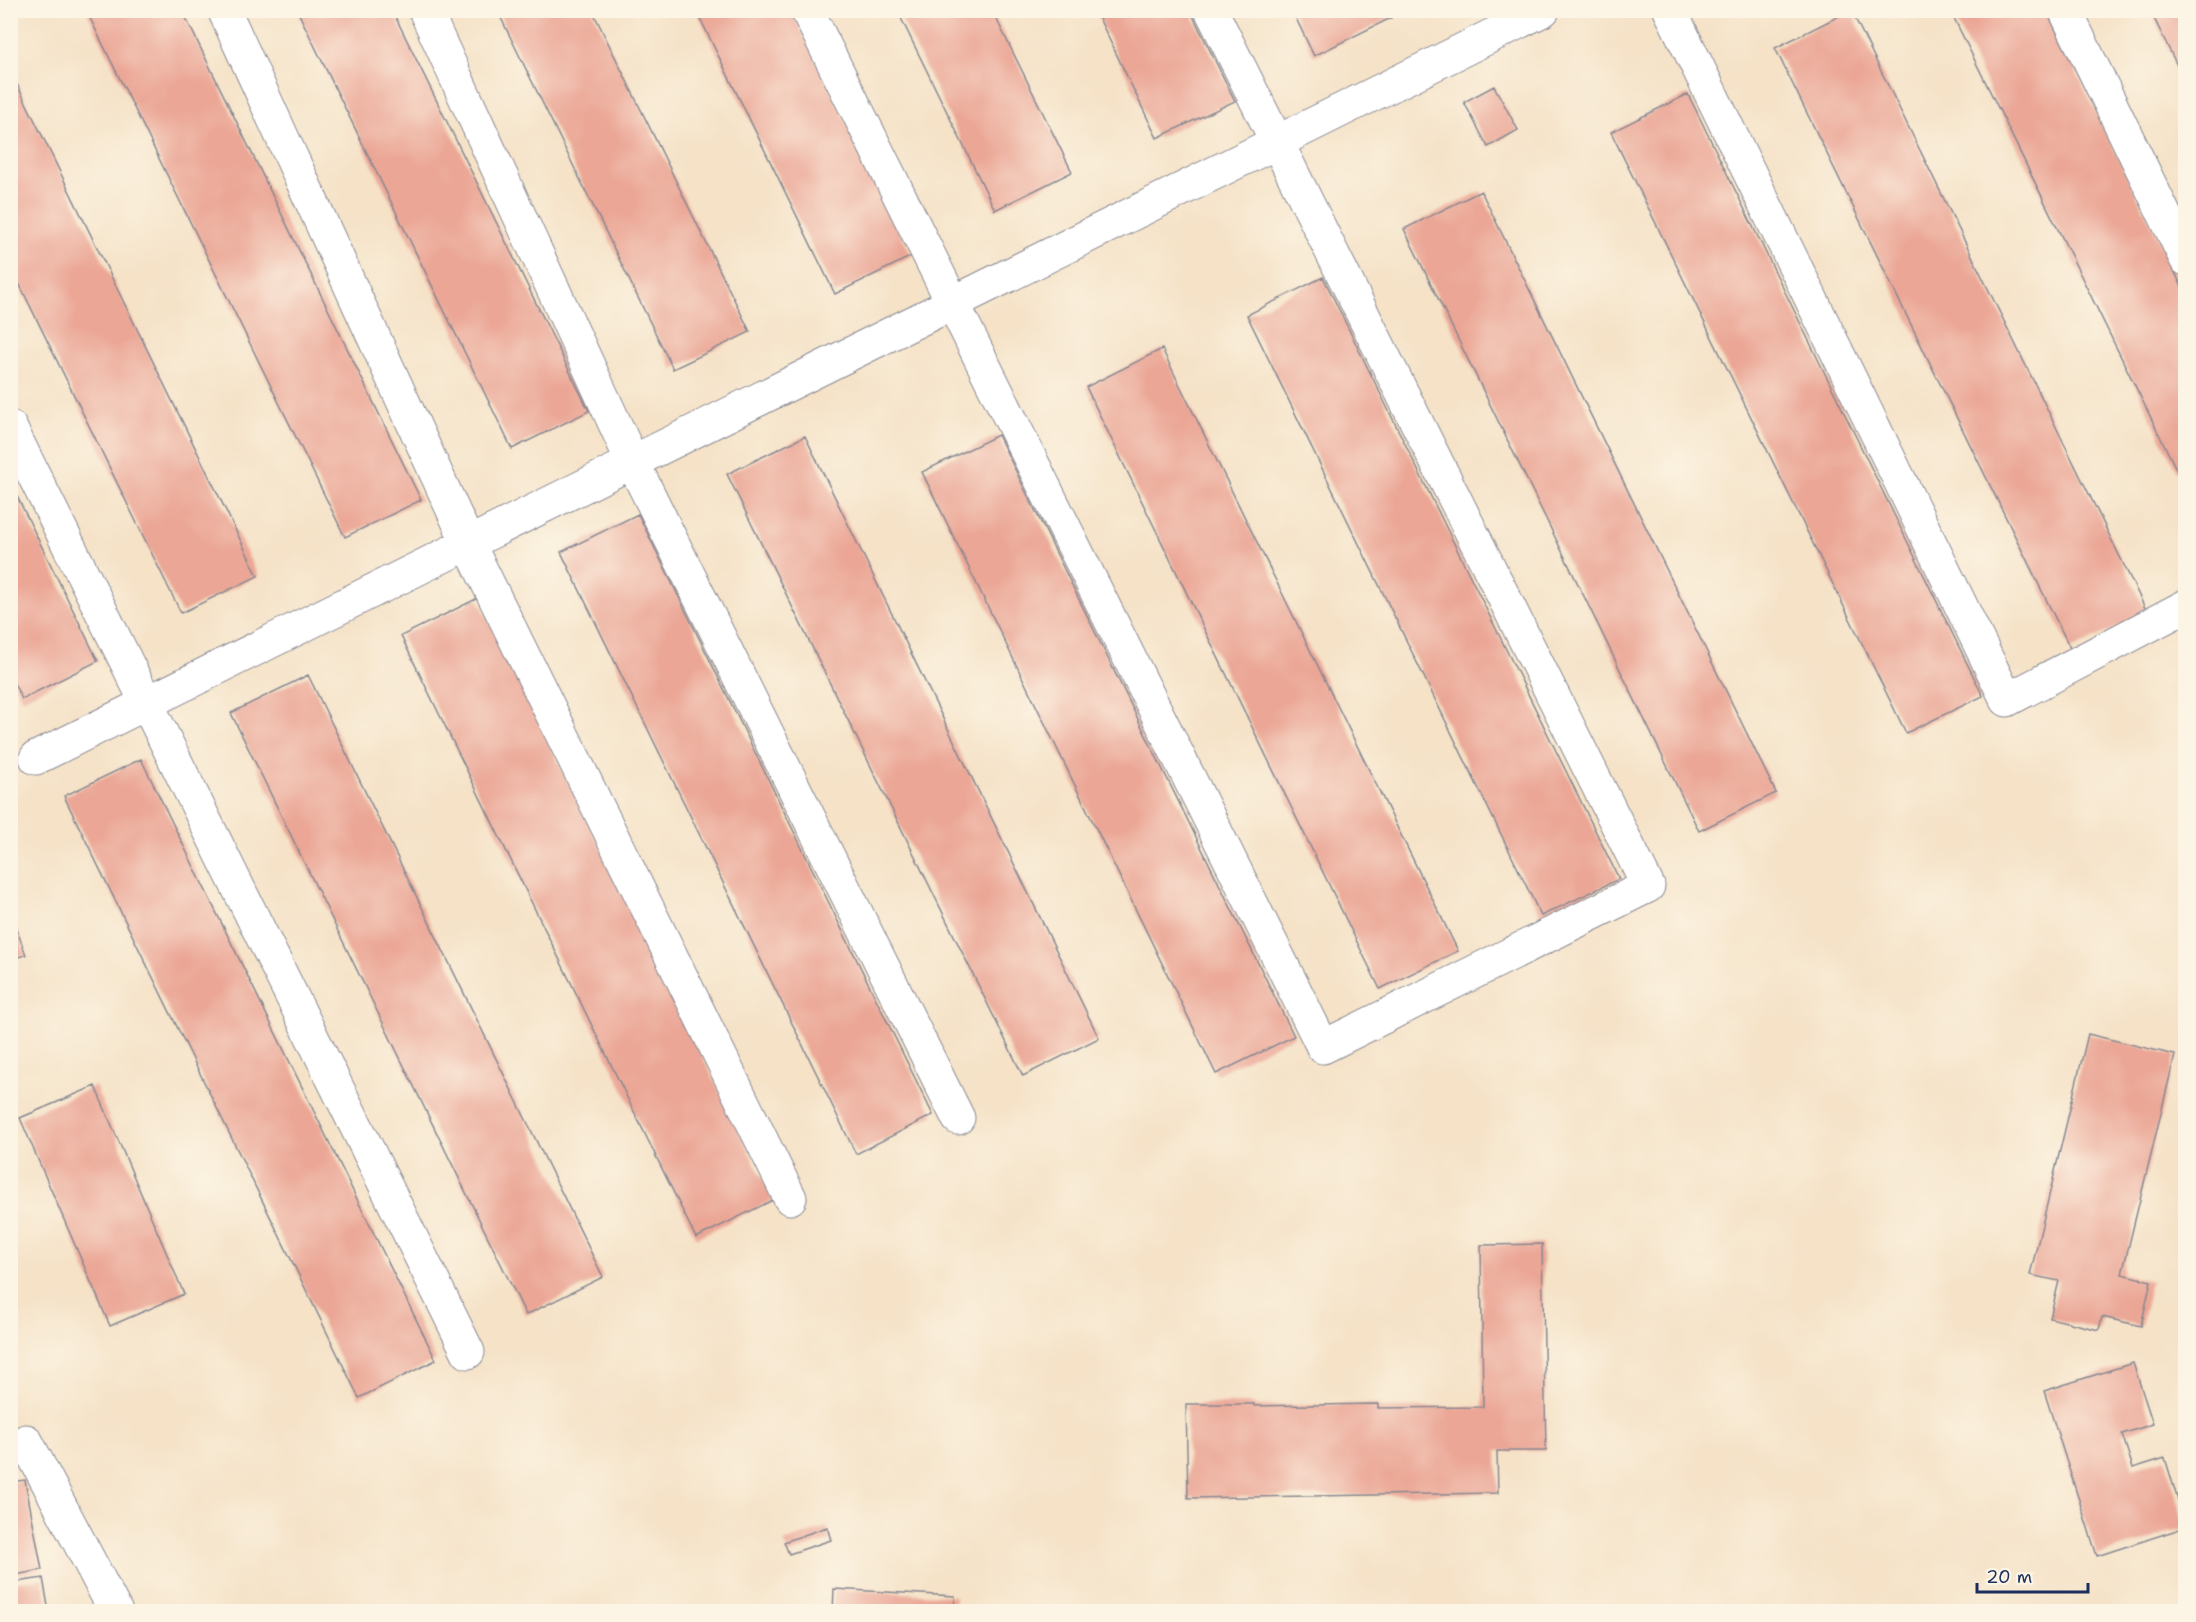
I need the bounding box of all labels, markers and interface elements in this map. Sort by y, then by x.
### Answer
scale bar [1977,1556,2088,1594]
text: 20 m [1986,1565,2032,1589]

